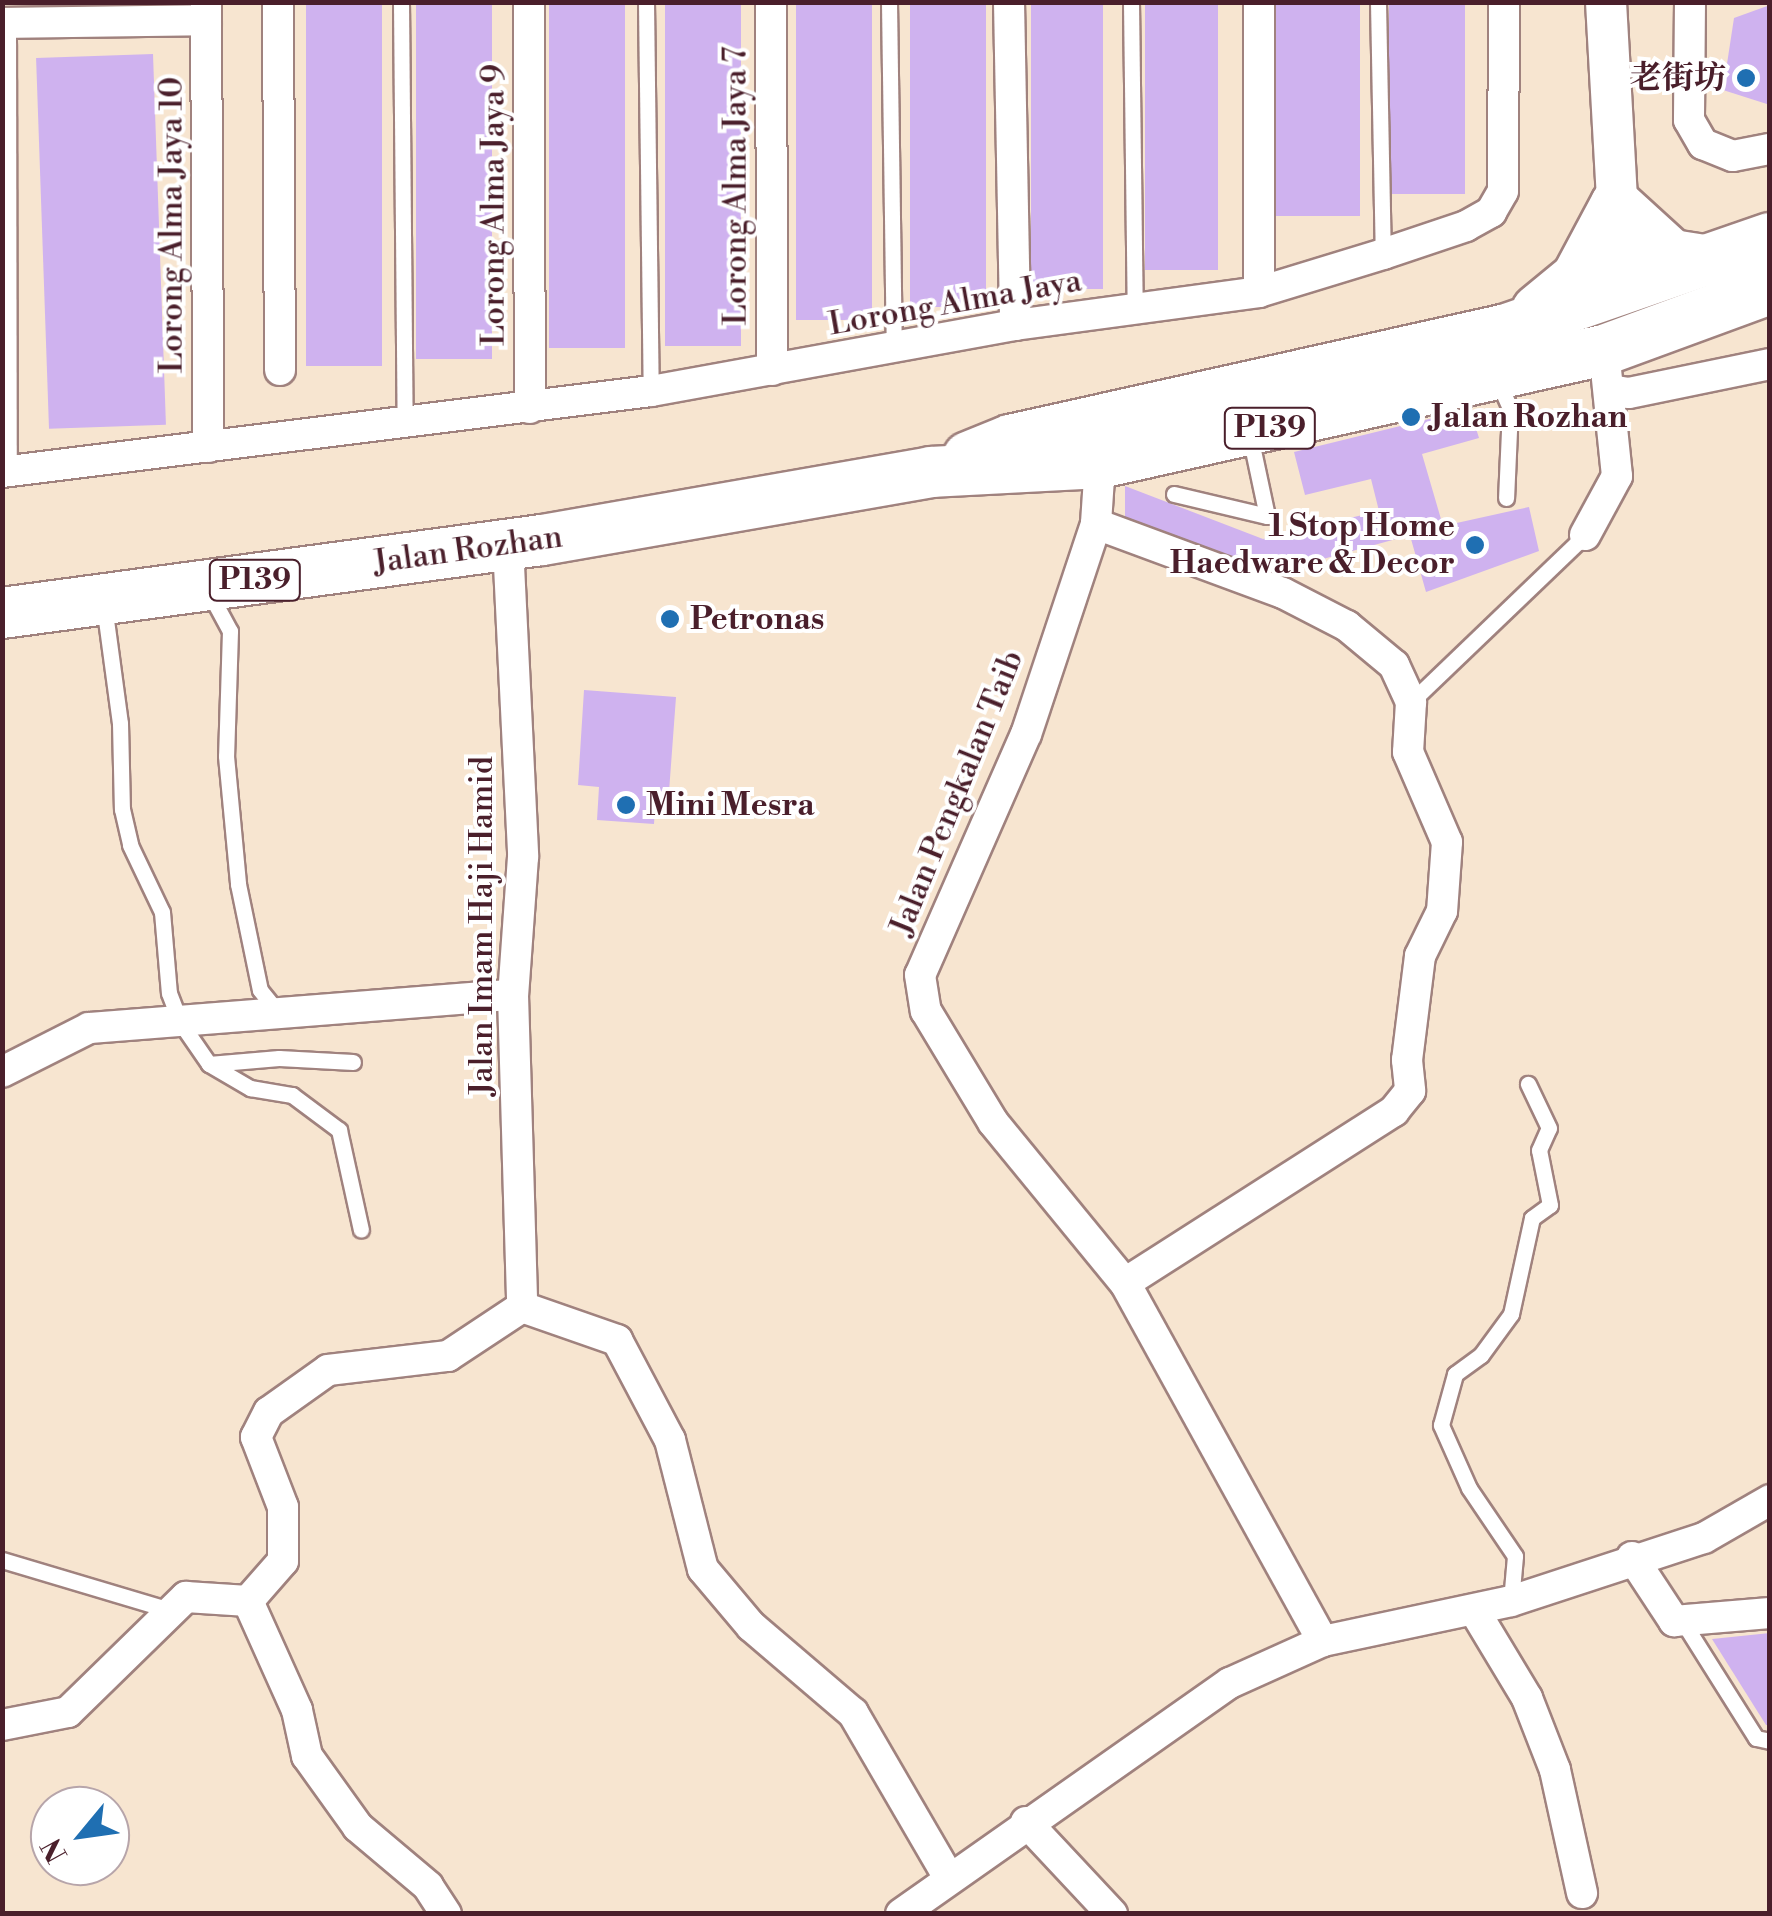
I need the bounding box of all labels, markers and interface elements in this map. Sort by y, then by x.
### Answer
street label: Lorong Alma Jaya 7 [717,47,755,325]
place label: 老街坊 [1630,59,1726,97]
street label: Lorong Alma Jaya 9 [475,64,513,346]
marker: 老街坊 [1735,67,1757,89]
street label: Lorong Alma Jaya 10 [153,77,191,373]
street label: Lorong Alma Jaya [826,262,1084,344]
place label: Jalan Rozhan [1431,398,1627,436]
road number: P139 [1222,403,1318,453]
marker: Jalan Rozhan [1400,406,1422,428]
place label: 1 Stop Home Haedware & Decor [1170,508,1455,583]
street label: Jalan Rozhan [371,518,565,582]
marker: 1 Stop Home Haedware & Decor [1464,534,1486,556]
road number: P139 [208,555,302,605]
place label: Petronas [690,600,824,638]
marker: Petronas [659,608,681,630]
street label: Jalan Pengkalan Taib [882,645,1032,941]
street label: Jalan Imam Haji Hamid [463,756,501,1096]
place label: Mini Mesra [646,786,815,824]
marker: Mini Mesra [615,794,637,816]
north arrow [30,1786,130,1886]
text: N [34,1832,76,1868]

